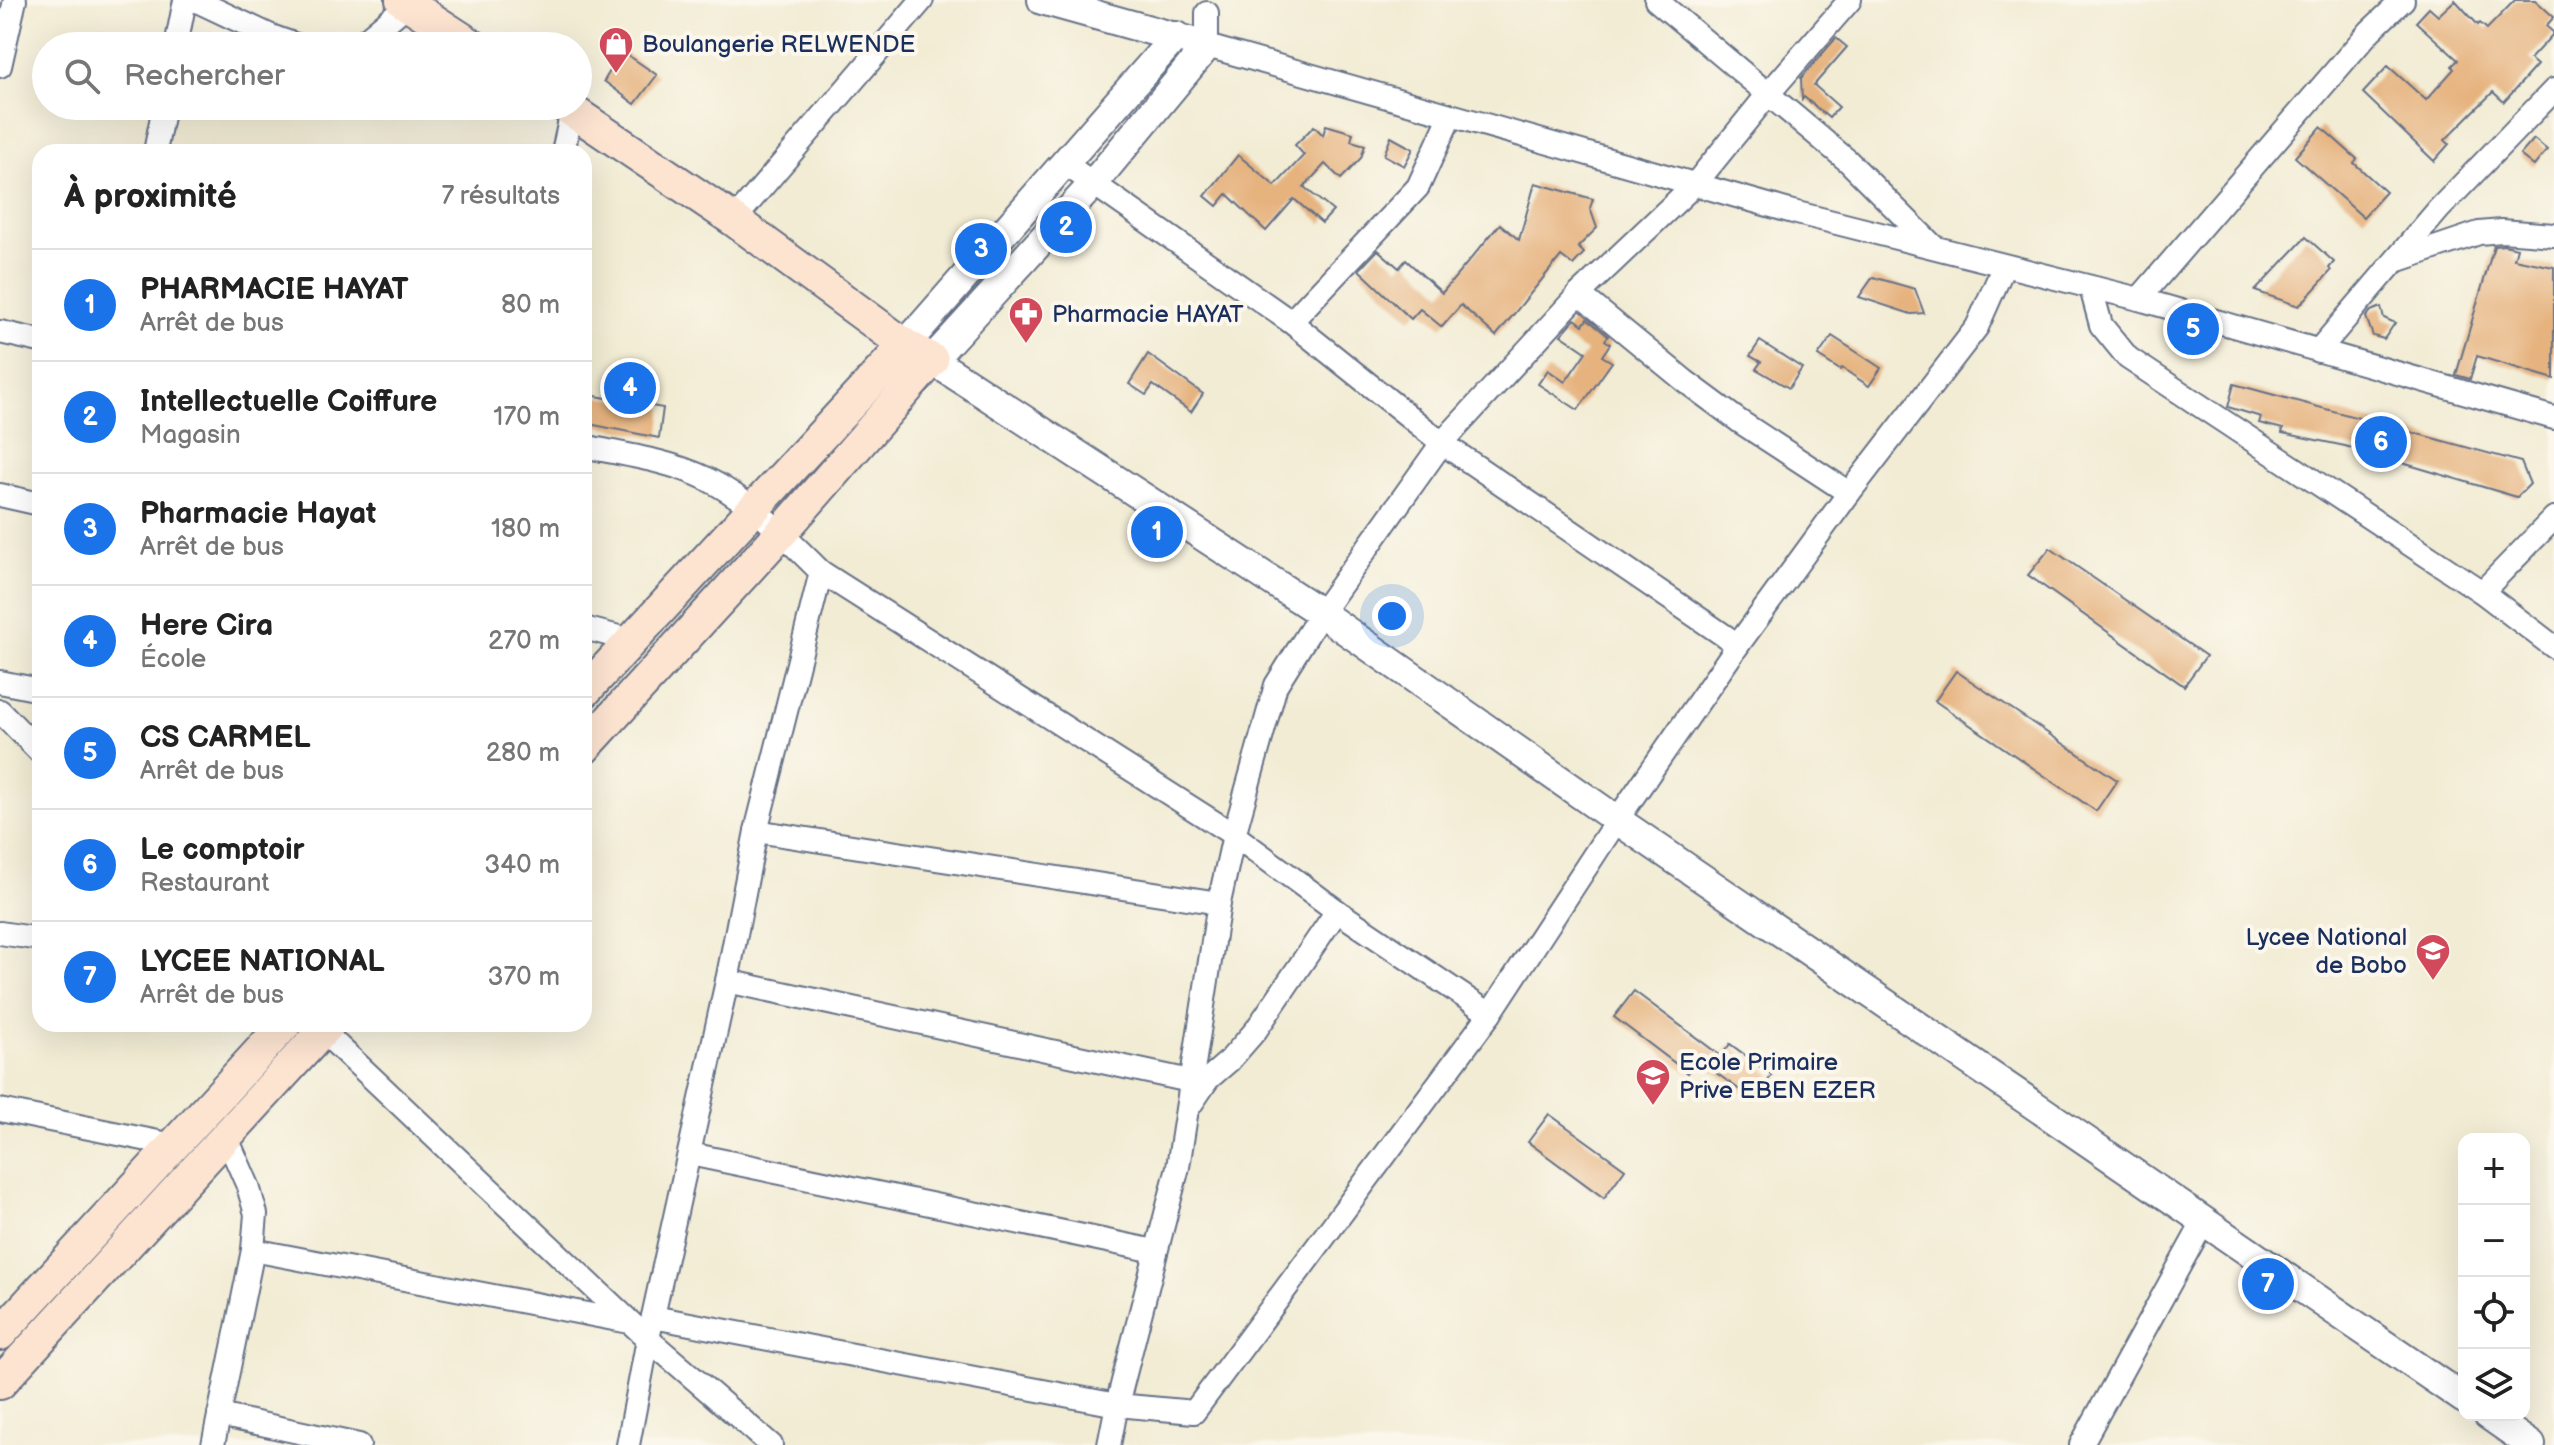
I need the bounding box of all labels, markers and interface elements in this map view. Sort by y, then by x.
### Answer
shop icon: Boulangerie RELWENDE [597,25,635,75]
place label: Boulangerie RELWENDE [642,30,915,59]
search box [32,32,592,120]
icon: search [60,54,104,98]
text: Rechercher [124,58,285,94]
text: À proximité [64,176,237,217]
text: 7 résultats [442,181,560,212]
pin: 2 [1040,197,1092,257]
pin: 3 [955,219,1007,279]
text: PHARMACIE HAYAT [140,272,408,308]
text: 1 [85,290,95,321]
text: 80 m [501,290,560,321]
pharmacy icon: Pharmacie HAYAT [1007,295,1045,345]
pin: 5 [2167,299,2219,359]
place label: Pharmacie HAYAT [1052,300,1244,329]
text: Arrêt de bus [140,308,284,339]
pin: 4 [604,358,656,418]
text: Intellectuelle Coiffure [140,384,437,420]
text: 2 [82,402,98,433]
text: 170 m [493,402,560,433]
pin: 6 [2355,412,2407,472]
text: Magasin [140,420,241,451]
text: Pharmacie Hayat [140,496,376,532]
pin: 1 [1131,502,1183,562]
text: 3 [82,514,98,545]
text: 180 m [491,514,560,545]
text: Arrêt de bus [140,532,284,563]
your location [1372,596,1412,636]
text: Here Cira [140,608,273,644]
text: 4 [82,626,98,657]
text: 270 m [488,626,560,657]
text: École [140,644,206,675]
text: CS CARMEL [140,720,310,756]
text: 5 [82,738,98,769]
text: 280 m [486,738,560,769]
text: Arrêt de bus [140,756,284,787]
text: Le comptoir [140,832,304,868]
text: 6 [82,850,98,881]
text: 340 m [484,850,560,881]
text: Restaurant [140,868,269,899]
place label: Lycee National de Bobo [2246,923,2407,980]
school or university icon: Lycee National de Bobo [2414,932,2452,982]
text: LYCEE NATIONAL [140,944,385,980]
text: 7 [83,962,97,993]
text: 370 m [487,962,560,993]
text: Arrêt de bus [140,980,284,1011]
place label: Ecole Primaire Prive EBEN EZER [1679,1048,1876,1105]
school or university icon: Ecole Primaire Prive EBEN EZER [1634,1057,1672,1107]
map controls [2458,1133,2530,1421]
button: + [2458,1133,2530,1205]
button: − [2458,1205,2530,1277]
pin: 7 [2242,1254,2294,1314]
button: locate [2458,1277,2530,1349]
button: layers [2458,1349,2530,1421]

